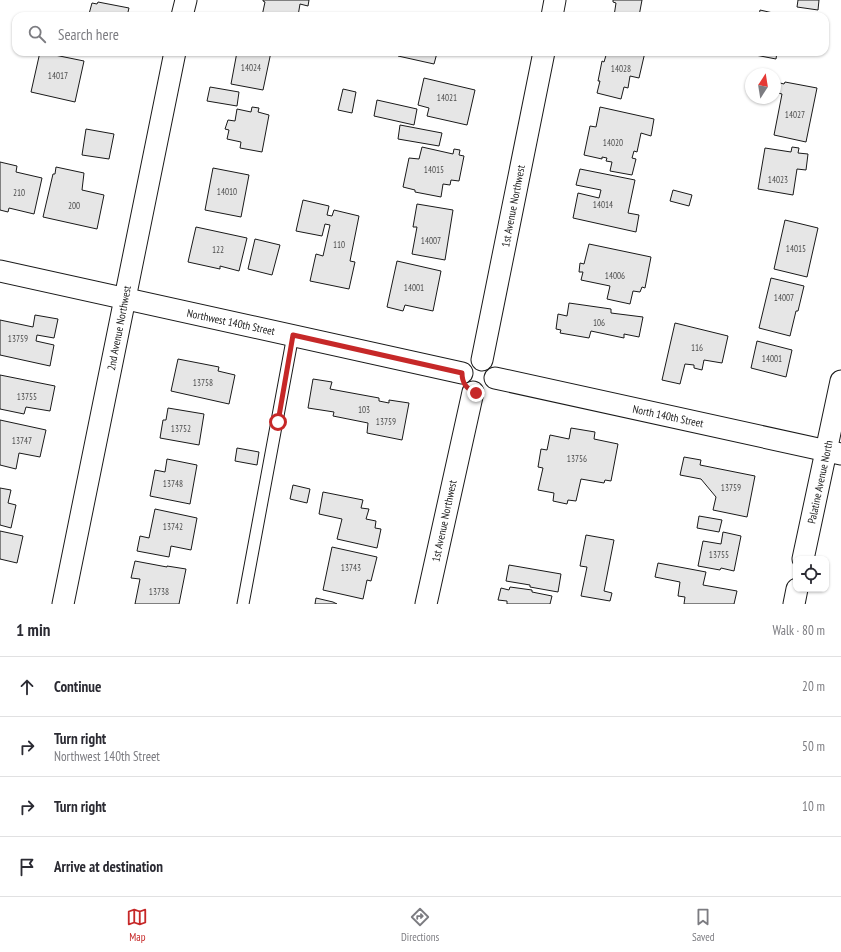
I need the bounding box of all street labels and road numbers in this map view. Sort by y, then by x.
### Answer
street label: 1st Avenue Northwest [498,164,528,248]
street label: 2nd Avenue Northwest [104,284,134,372]
street label: Northwest 140th Street [186,306,276,338]
street label: North 140th Street [631,402,705,430]
street label: Palatine Avenue North [804,439,836,525]
street label: 1st Avenue Northwest [428,479,460,563]

